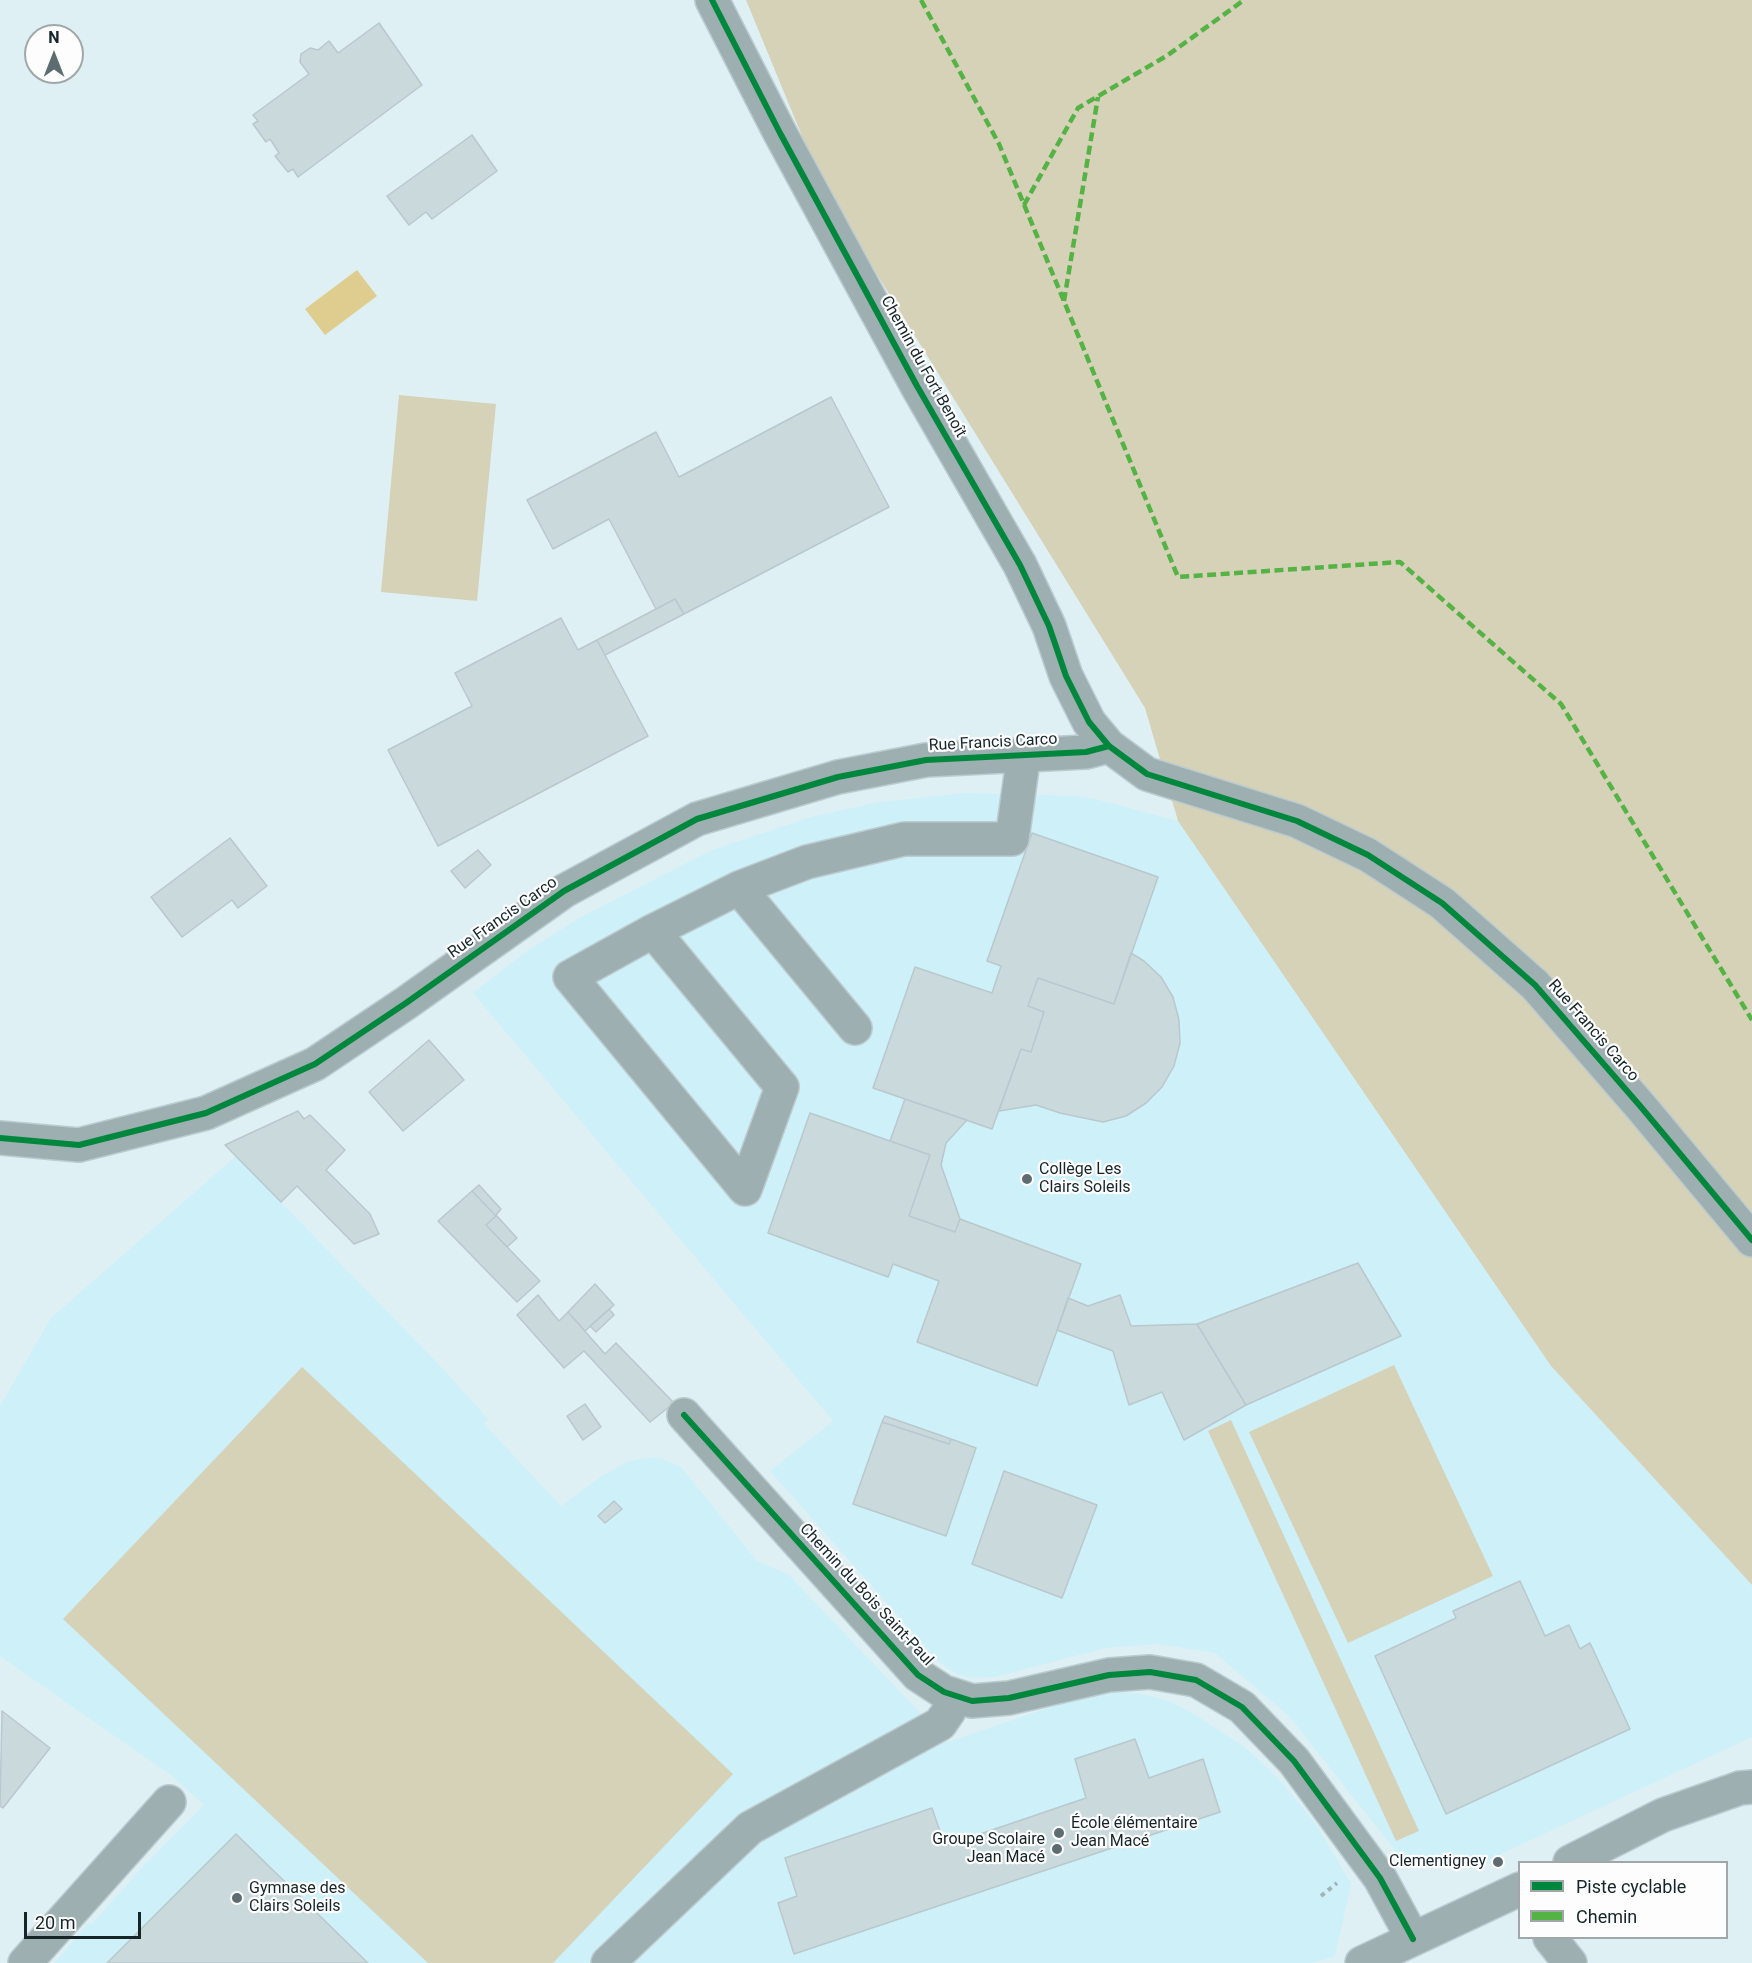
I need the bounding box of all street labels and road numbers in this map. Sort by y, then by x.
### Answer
street label: Chemin du Fort Benoît [876,293,970,441]
street label: Rue Francis Carco [928,730,1058,756]
street label: Rue Francis Carco [445,873,561,963]
street label: Rue Francis Carco [1544,976,1642,1086]
street label: Chemin du Bois Saint-Paul [795,1520,937,1670]

